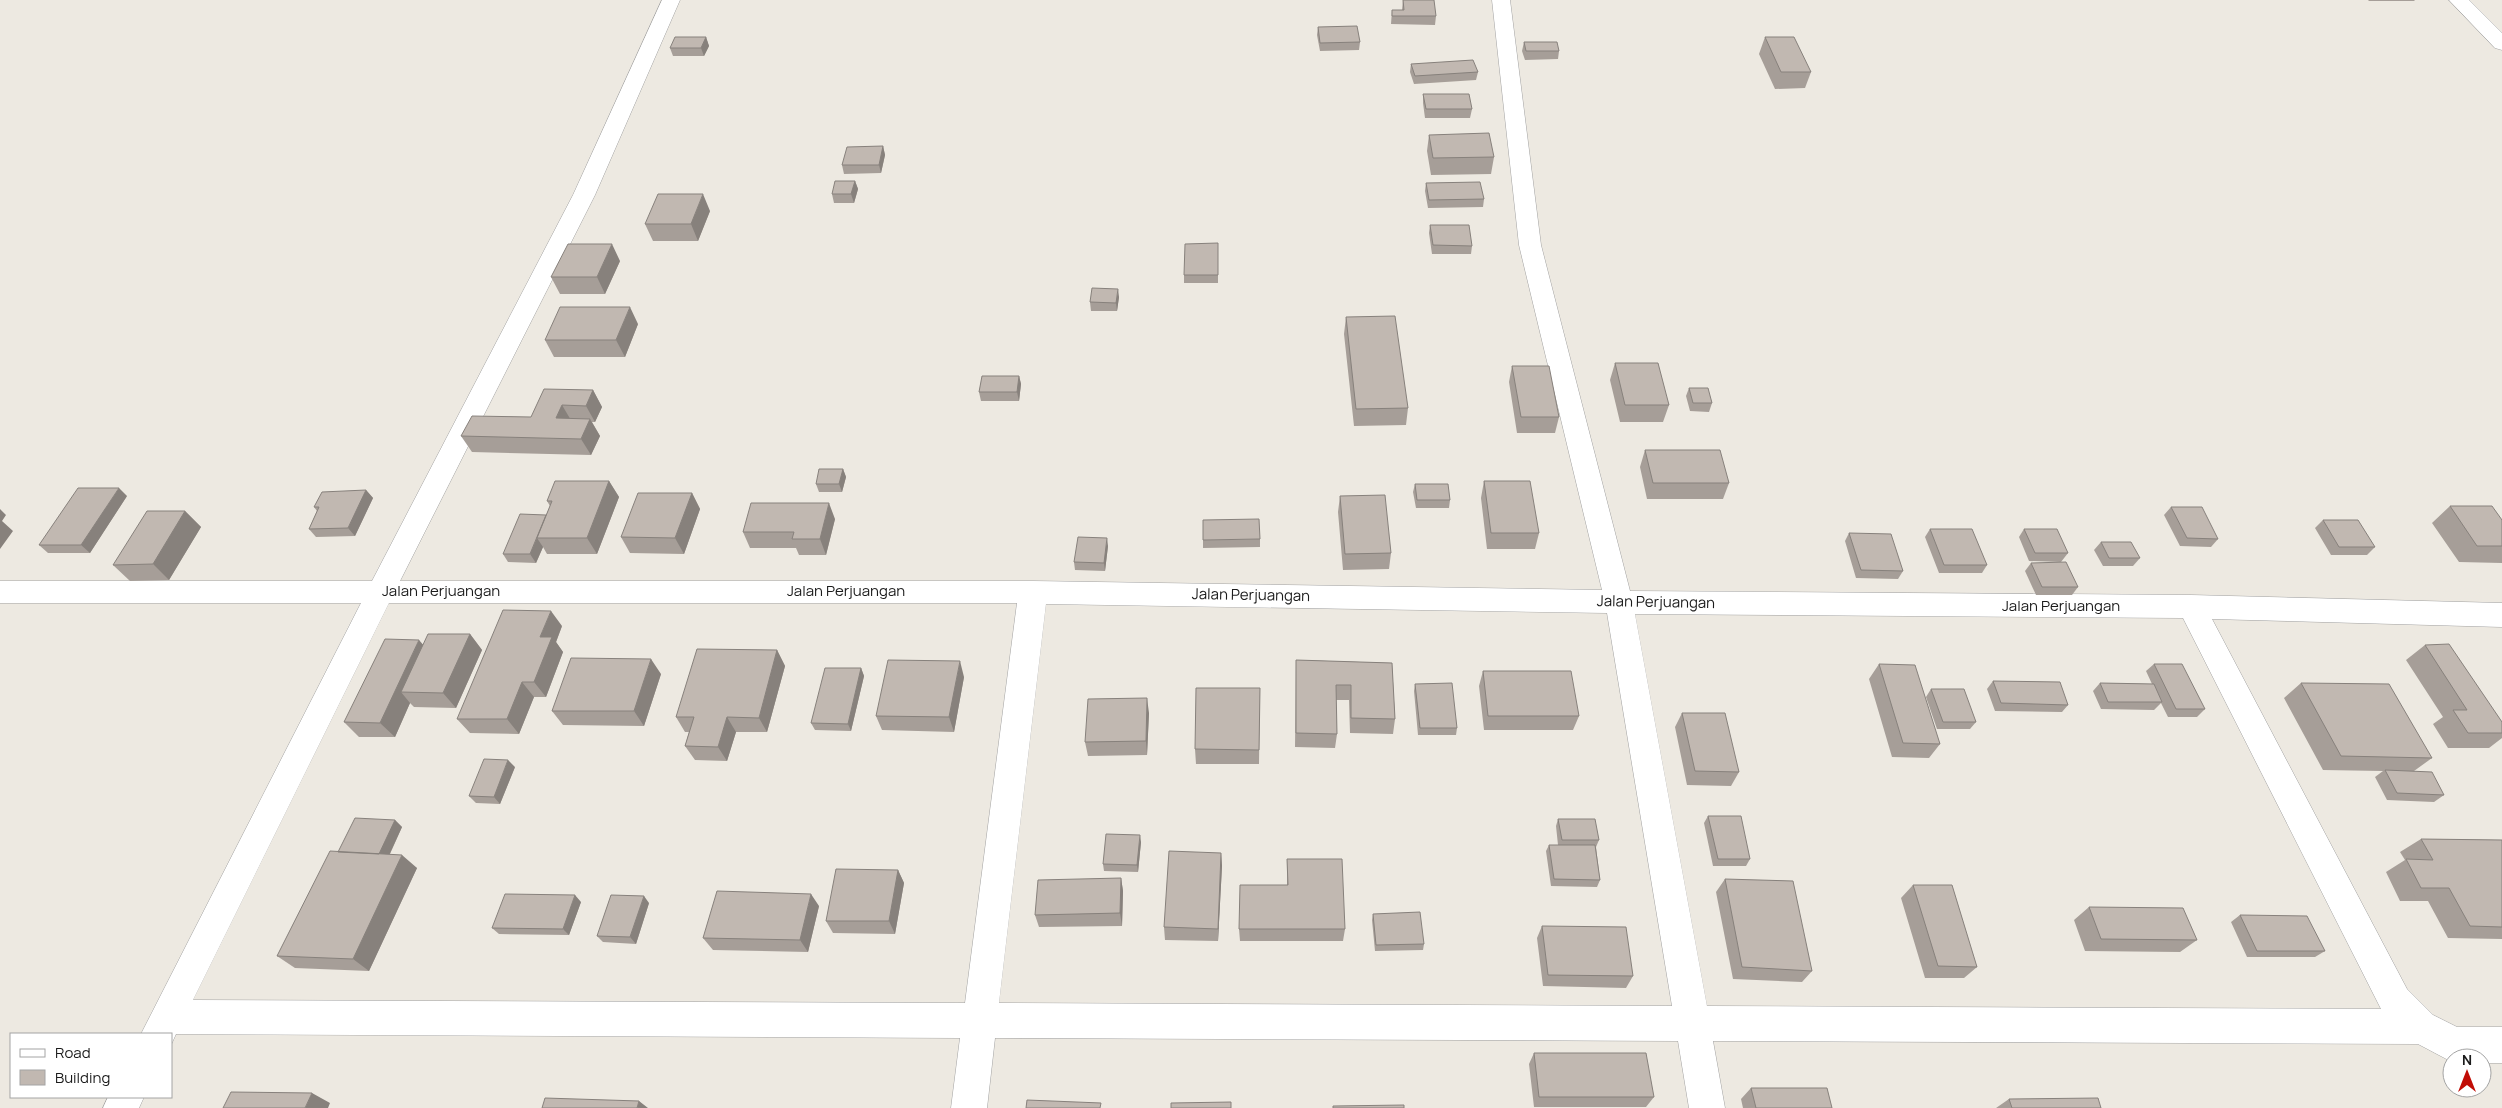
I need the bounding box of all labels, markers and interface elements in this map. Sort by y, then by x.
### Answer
street label: Jalan Perjuangan [382,580,500,601]
street label: Jalan Perjuangan [787,580,905,601]
street label: Jalan Perjuangan [1192,583,1310,606]
street label: Jalan Perjuangan [1597,590,1715,613]
street label: Jalan Perjuangan [2002,595,2120,616]
legend [10,1033,172,1098]
text: Road [55,1042,91,1063]
north arrow [2442,1048,2492,1098]
text: N [2462,1050,2472,1069]
text: Building [55,1067,110,1088]

